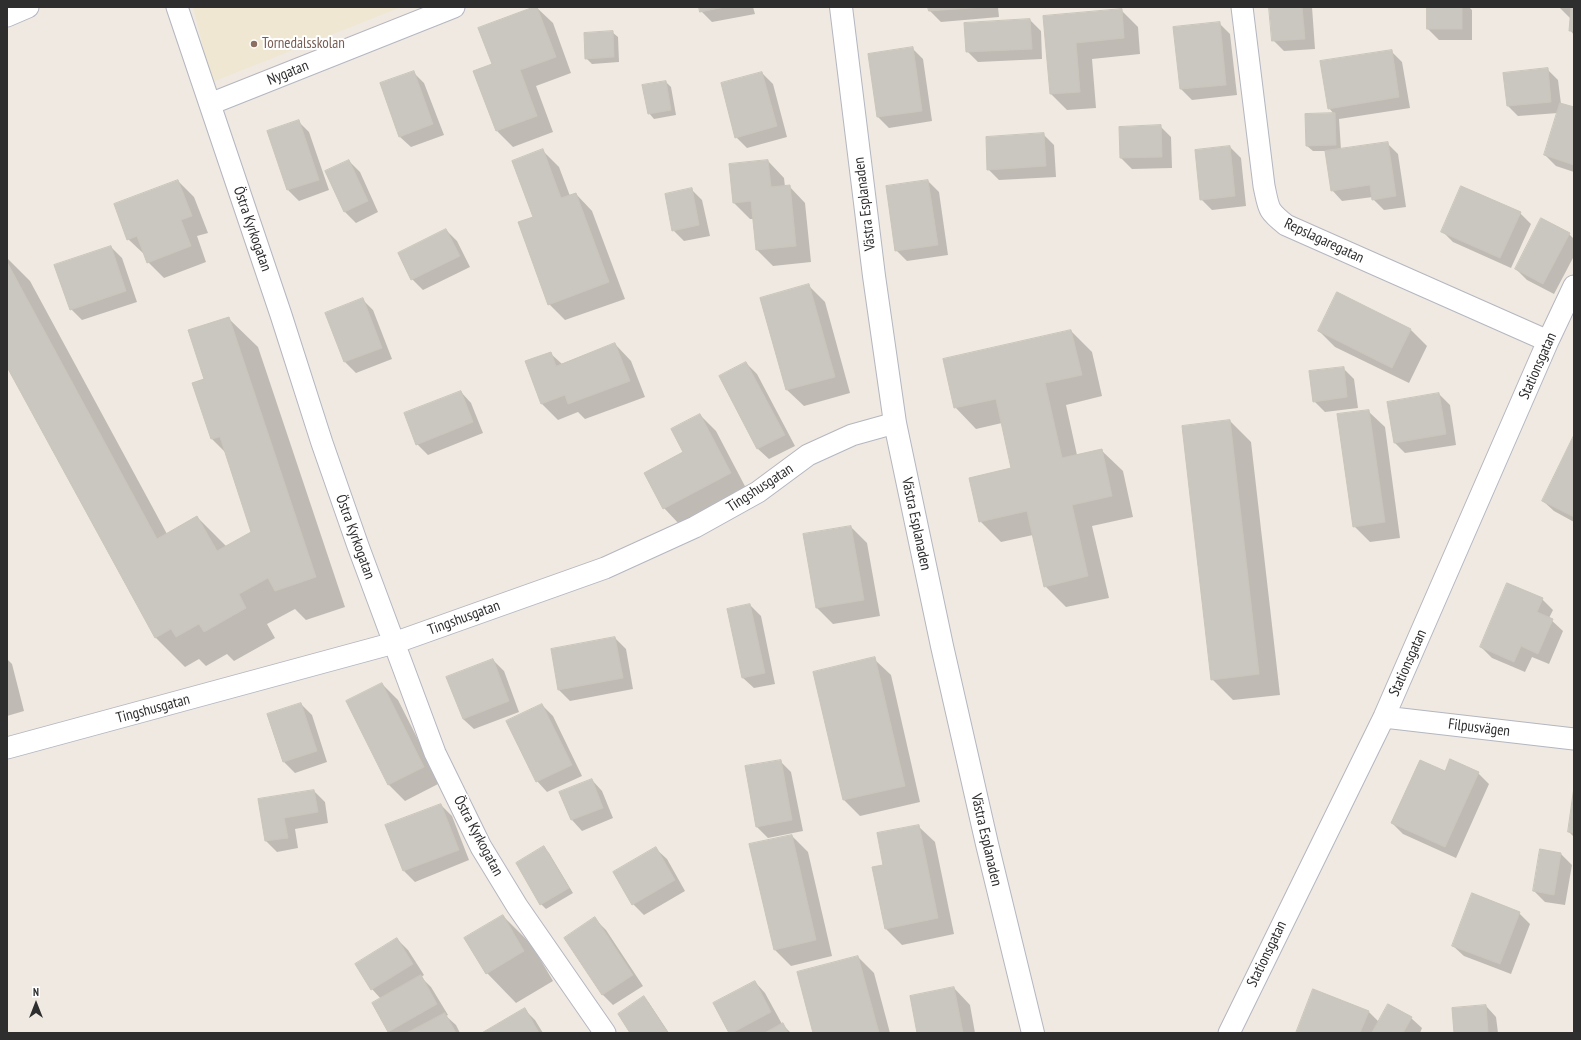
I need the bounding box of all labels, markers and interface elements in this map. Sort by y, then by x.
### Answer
place label: Tornedalsskolan [262,35,345,53]
marker: Tornedalsskolan [249,39,259,49]
street label: Nygatan [265,57,311,89]
street label: Västra Esplanaden [850,156,880,252]
street label: Östra Kyrkogatan [229,184,275,274]
street label: Repslagaregatan [1281,215,1367,267]
street label: Stationsgatan [1515,330,1561,402]
street label: Tingshusgatan [723,460,797,516]
street label: Västra Esplanaden [897,476,935,572]
street label: Östra Kyrkogatan [331,492,379,582]
street label: Tingshusgatan [425,597,503,639]
street label: Stationsgatan [1385,627,1431,699]
street label: Tingshusgatan [114,691,192,727]
street label: Filpusvägen [1447,715,1511,741]
street label: Västra Esplanaden [967,792,1005,888]
street label: Östra Kyrkogatan [449,793,507,879]
street label: Stationsgatan [1243,918,1291,990]
north arrow [16,984,56,1024]
text: N [33,985,39,999]

